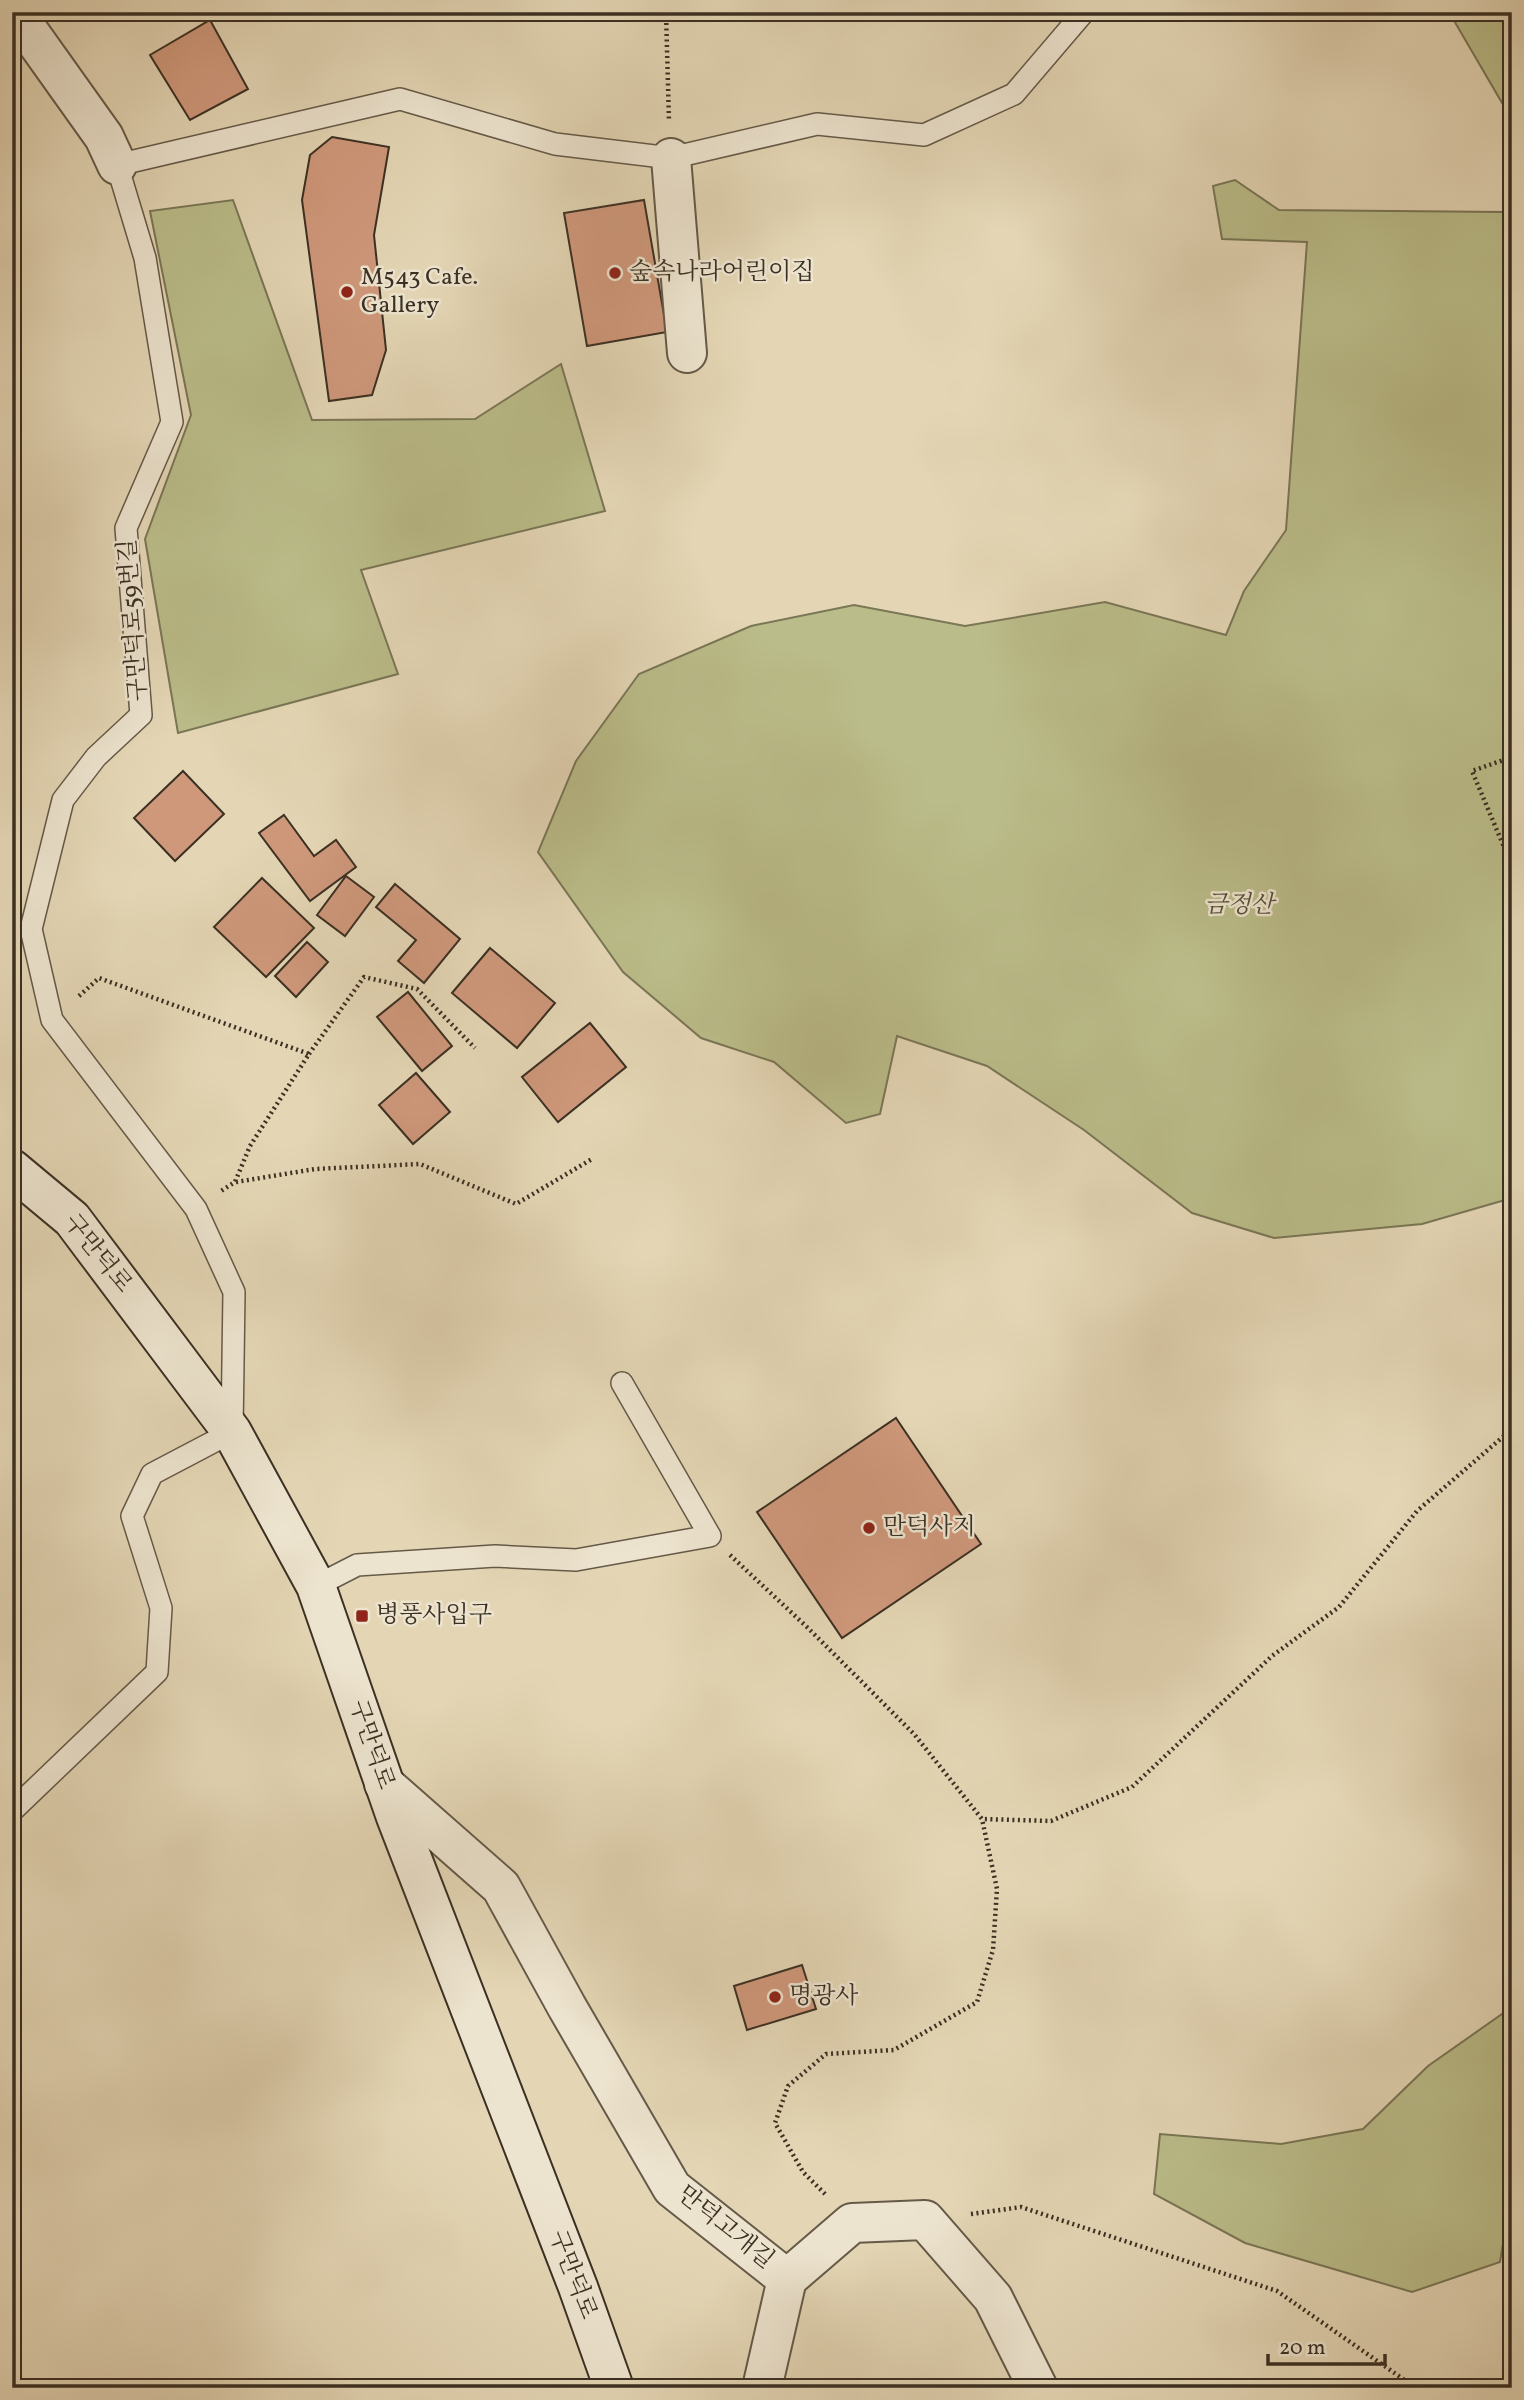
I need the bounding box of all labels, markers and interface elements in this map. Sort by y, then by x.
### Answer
place label: 숲속나라어린이집 [629,256,814,290]
place label: M543 Cafe. Gallery [361,261,478,323]
marker: 숲속나라어린이집 [607,265,623,281]
marker: M543 Cafe. Gallery [339,284,355,300]
street label: 구만덕로59번길 [111,538,157,702]
park label: 금정산 [1204,889,1278,923]
street label: 구만덕로 [55,1207,139,1301]
place label: 만덕사지 [883,1511,976,1545]
marker: 만덕사지 [861,1520,877,1536]
place label: 병풍사입구 [376,1599,492,1633]
marker: 병풍사입구 [354,1608,370,1624]
street label: 구만덕로 [340,1696,402,1794]
place label: 명광사 [789,1980,859,2014]
marker: 명광사 [767,1989,783,2005]
street label: 만덕고개길 [669,2178,781,2278]
street label: 구만덕로 [540,2226,604,2324]
scale bar [1268,2323,1386,2367]
text: 20 m [1279,2334,1325,2363]

